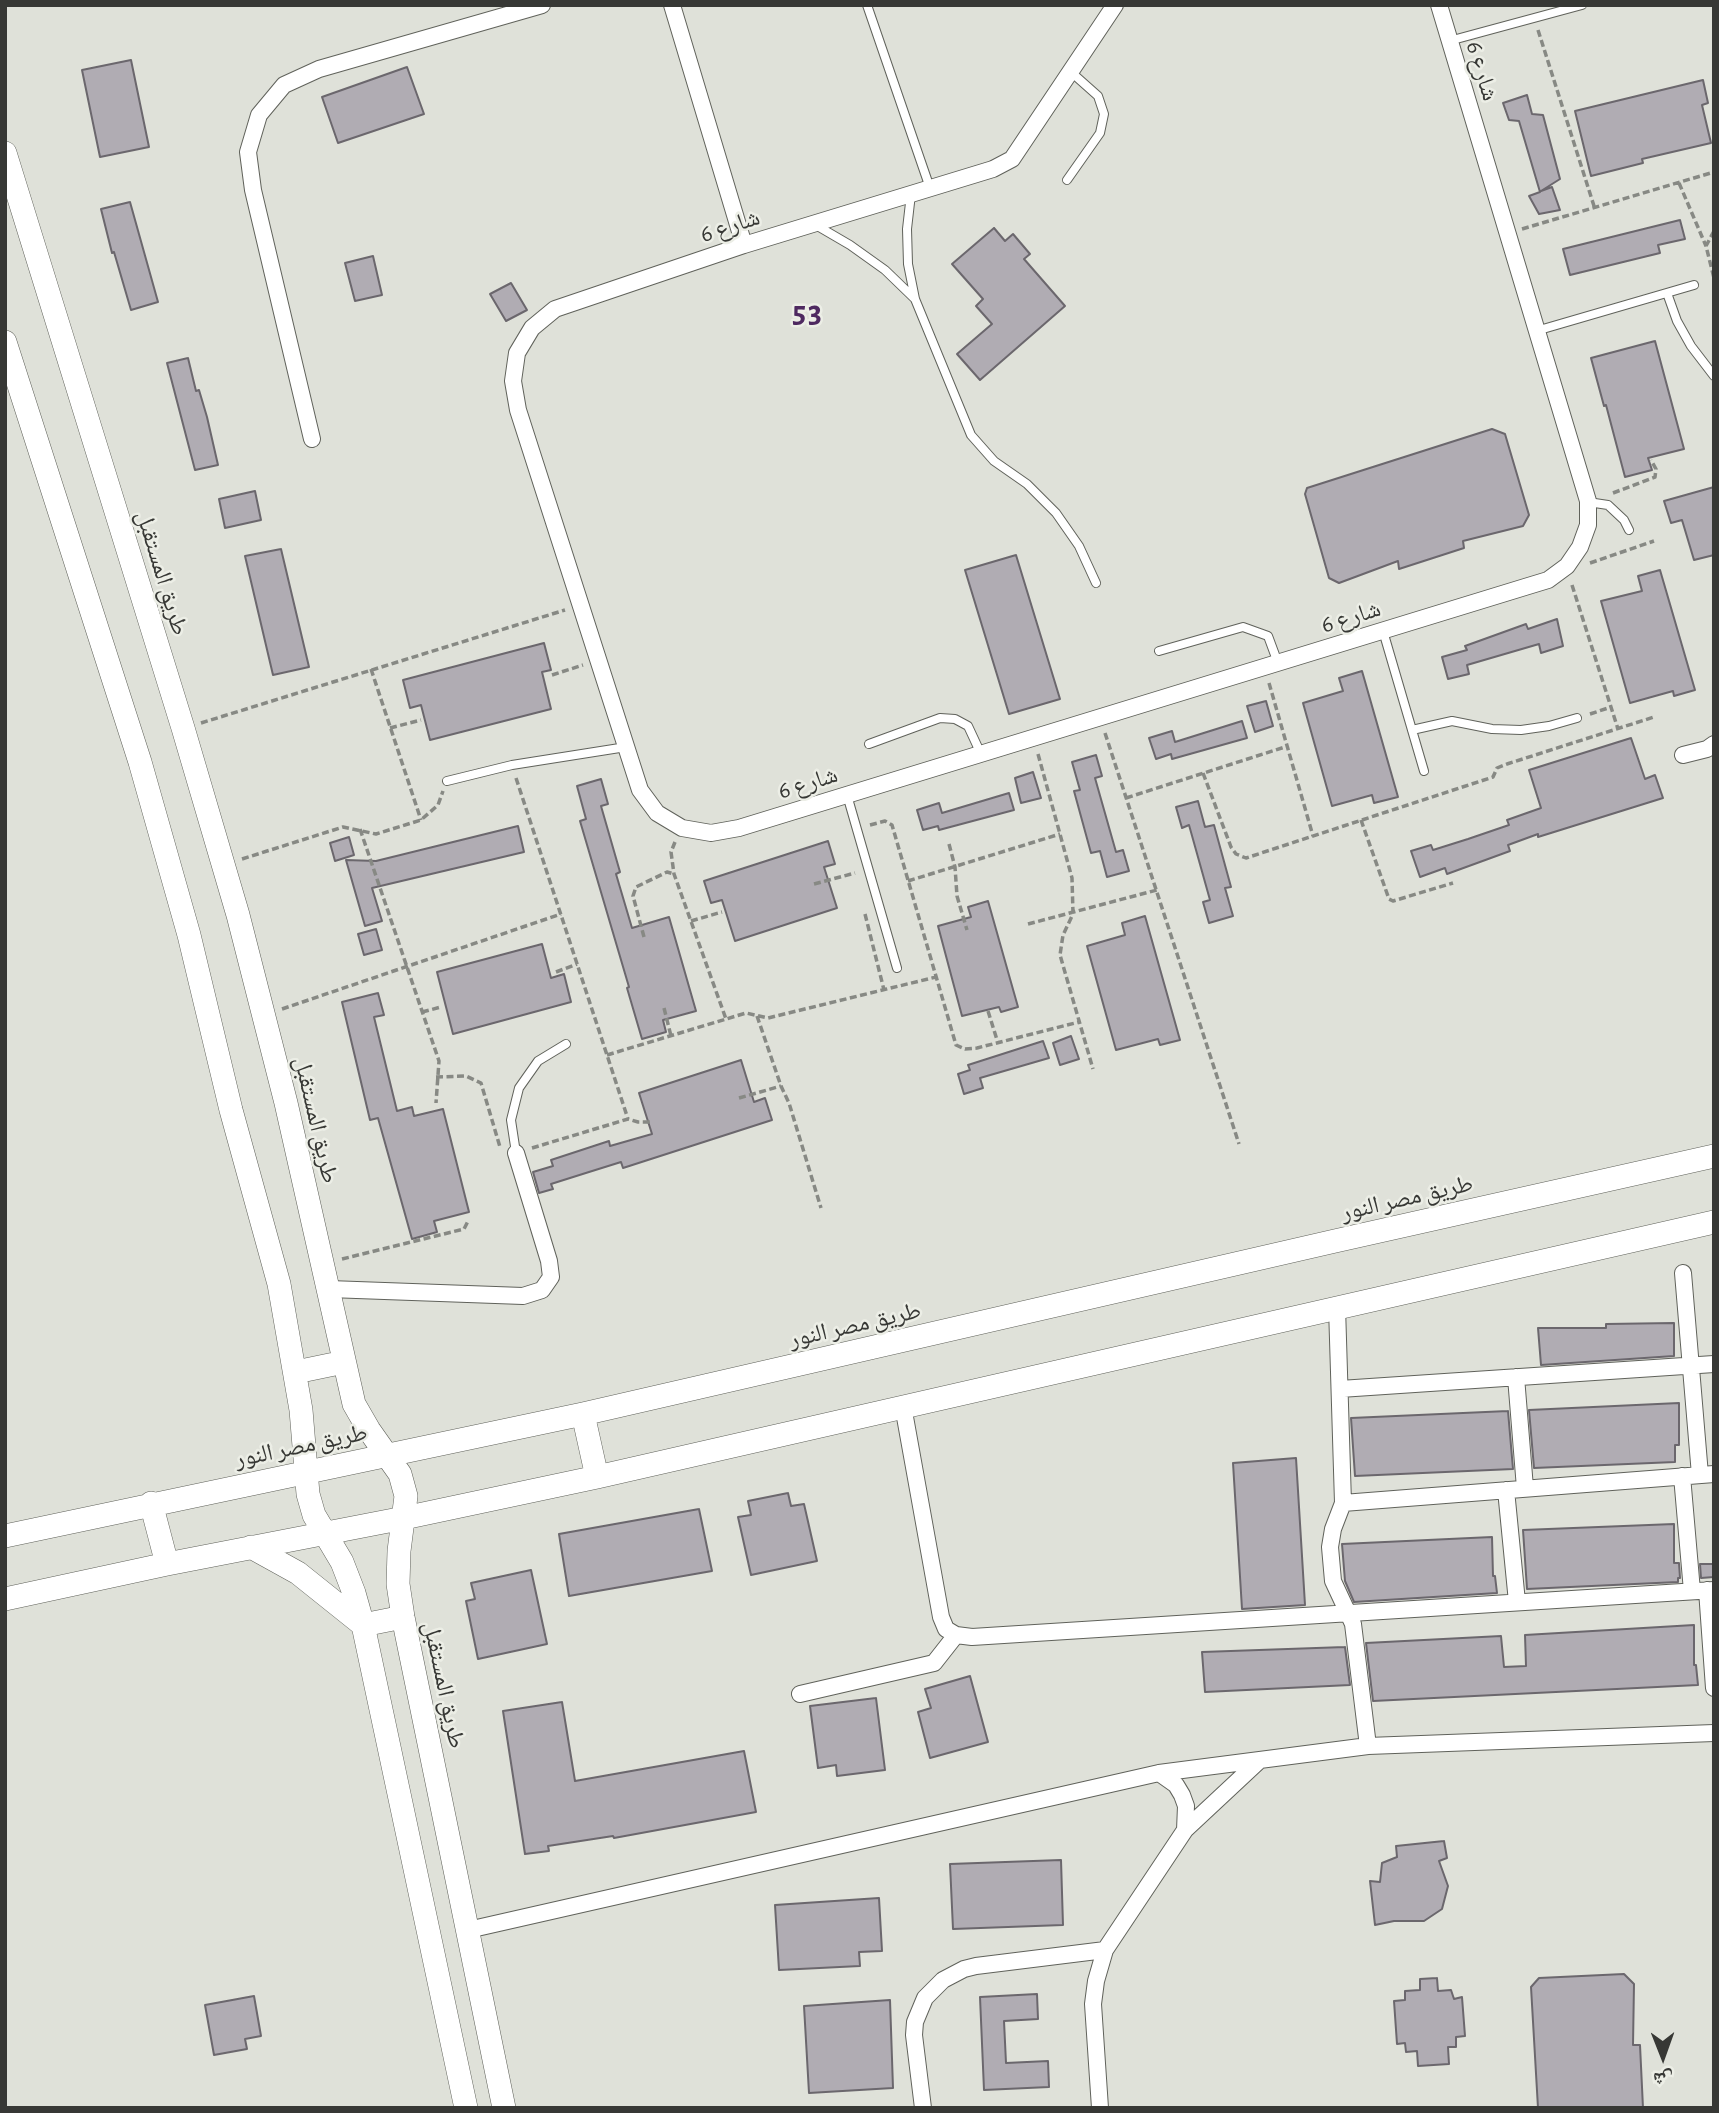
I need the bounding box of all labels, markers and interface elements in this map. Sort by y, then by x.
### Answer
street label: شارع 6 [1459,38,1505,104]
street label: شارع 6 [697,203,763,249]
district label: 53 [792,293,824,331]
street label: طريق المستقبل [129,507,195,639]
street label: شارع 6 [1318,594,1384,640]
street label: شارع 6 [775,760,841,806]
street label: طريق المستقبل [287,1054,345,1186]
street label: طريق مصر النور [1338,1169,1476,1227]
street label: طريق مصر النور [786,1296,924,1354]
street label: طريق مصر النور [232,1418,370,1474]
street label: طريق المستقبل [417,1619,471,1751]
north arrow [1628,2022,1698,2092]
text: ش [1653,2069,1674,2088]

